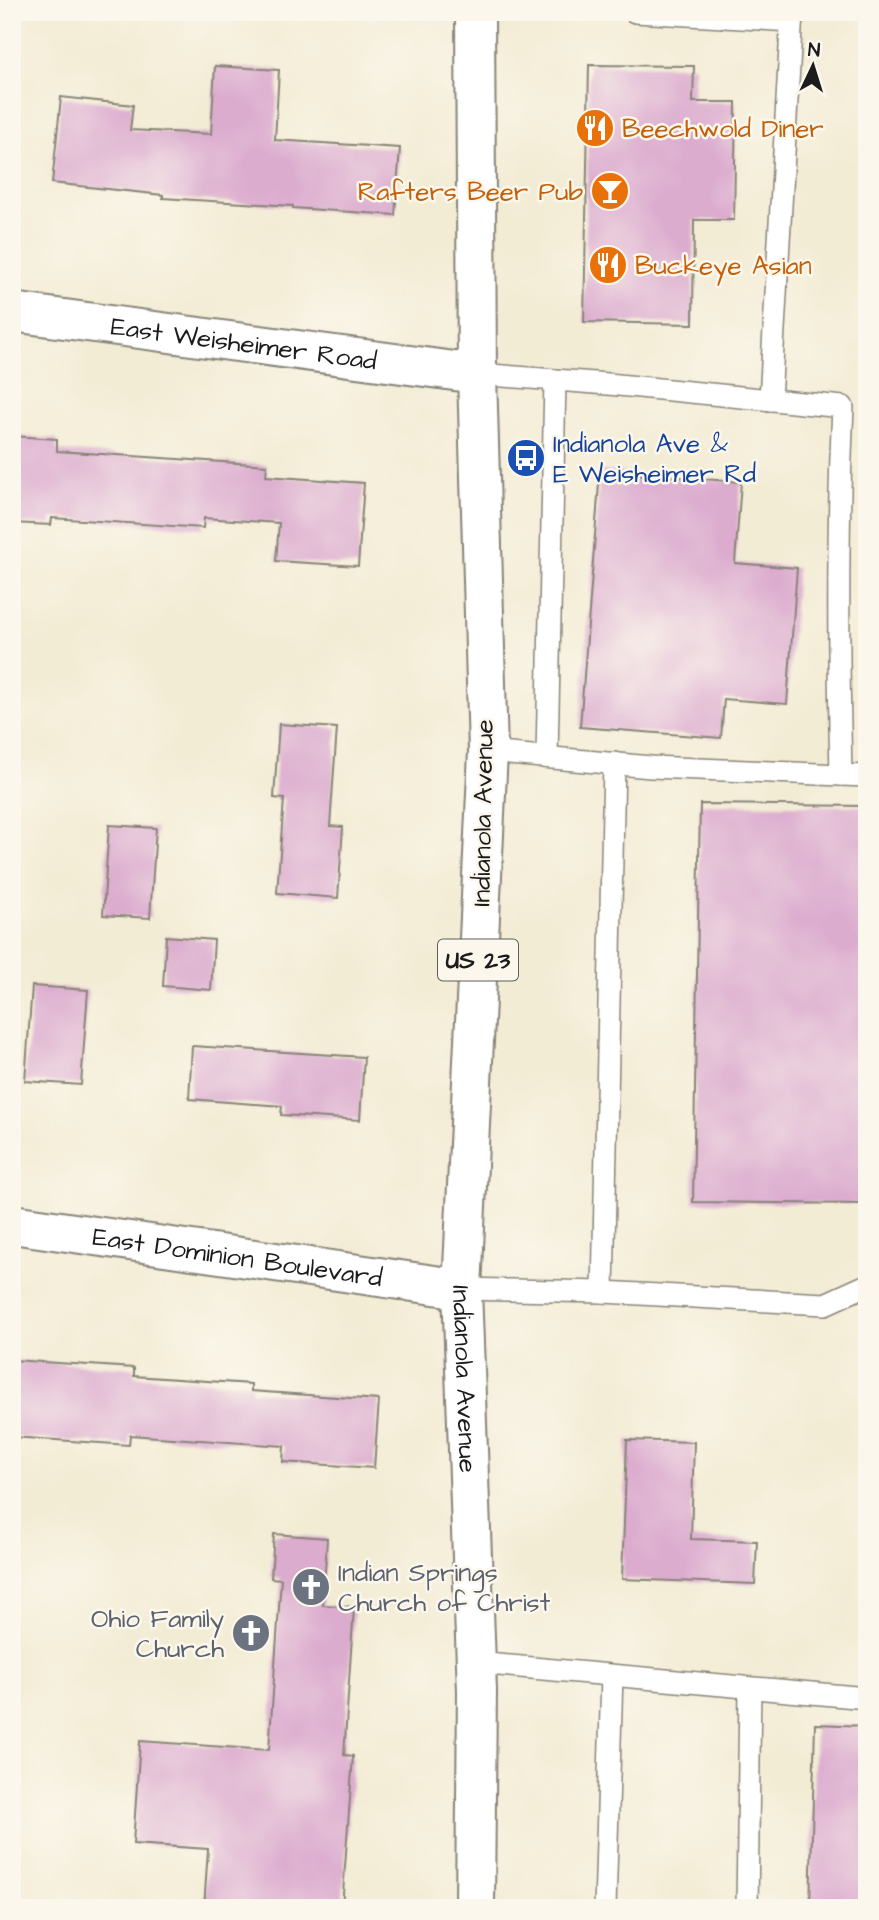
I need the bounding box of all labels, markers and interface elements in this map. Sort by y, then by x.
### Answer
north arrow [778,32,848,102]
text: N [807,37,821,64]
restaurant icon: Beechwold Diner [574,107,616,149]
place label: Beechwold Diner [622,111,824,147]
bar icon: Rafters Beer Pub [589,170,631,212]
place label: Rafters Beer Pub [358,174,583,210]
restaurant icon: Buckeye Asian [587,244,629,286]
place label: Buckeye Asian [635,248,812,286]
street label: East Weisheimer Road [109,308,379,379]
place label: Indianola Ave & E Weisheimer Rd [553,426,756,492]
bus stop icon: Indianola Ave & E Weisheimer Rd [505,437,547,479]
street label: Indianola Avenue [463,719,503,907]
road number: US 23 [438,940,518,980]
street label: East Dominion Boulevard [90,1219,385,1296]
street label: Indianola Avenue [443,1285,486,1473]
place label: Indian Springs Church of Christ [338,1555,551,1621]
church icon: Indian Springs Church of Christ [290,1566,332,1608]
place label: Ohio Family Church [91,1601,224,1667]
church icon: Ohio Family Church [230,1612,272,1654]

